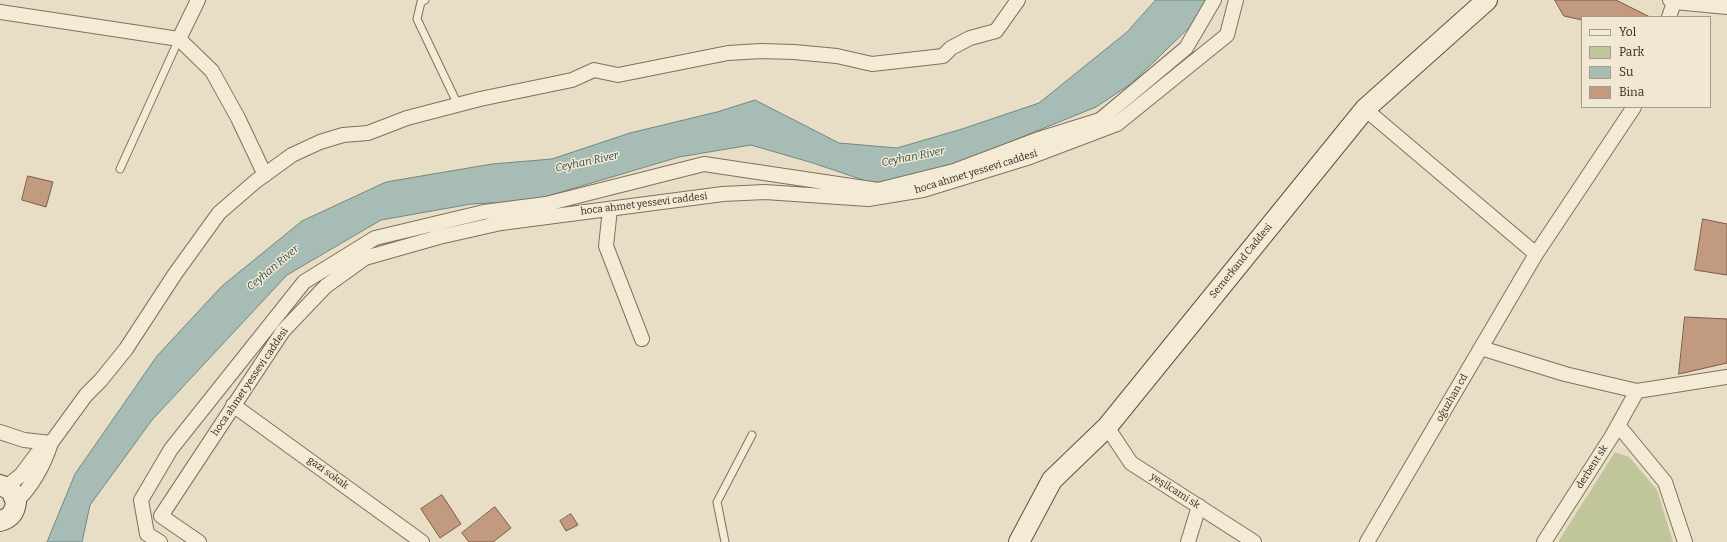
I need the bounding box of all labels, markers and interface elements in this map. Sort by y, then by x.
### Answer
legend [1581,16,1711,108]
text: Yol [1619,25,1636,39]
text: Park [1619,45,1644,59]
text: Su [1619,65,1633,79]
text: Bina [1619,85,1644,99]
water label: Ceyhan River [880,144,946,170]
street label: hoca ahmet yessevi caddesi [913,148,1039,196]
water label: Ceyhan River [554,149,620,175]
street label: hoca ahmet yessevi caddesi [580,190,708,218]
street label: Semerkand Caddesi [1207,221,1275,301]
water label: Ceyhan River [244,242,302,294]
street label: hoca ahmet yessevi caddesi [209,326,291,438]
street label: oğuzhan cd [1434,372,1470,424]
street label: derbent sk [1574,443,1610,491]
street label: gazi sokak [305,454,351,492]
street label: yeşilcami sk [1148,471,1202,511]

